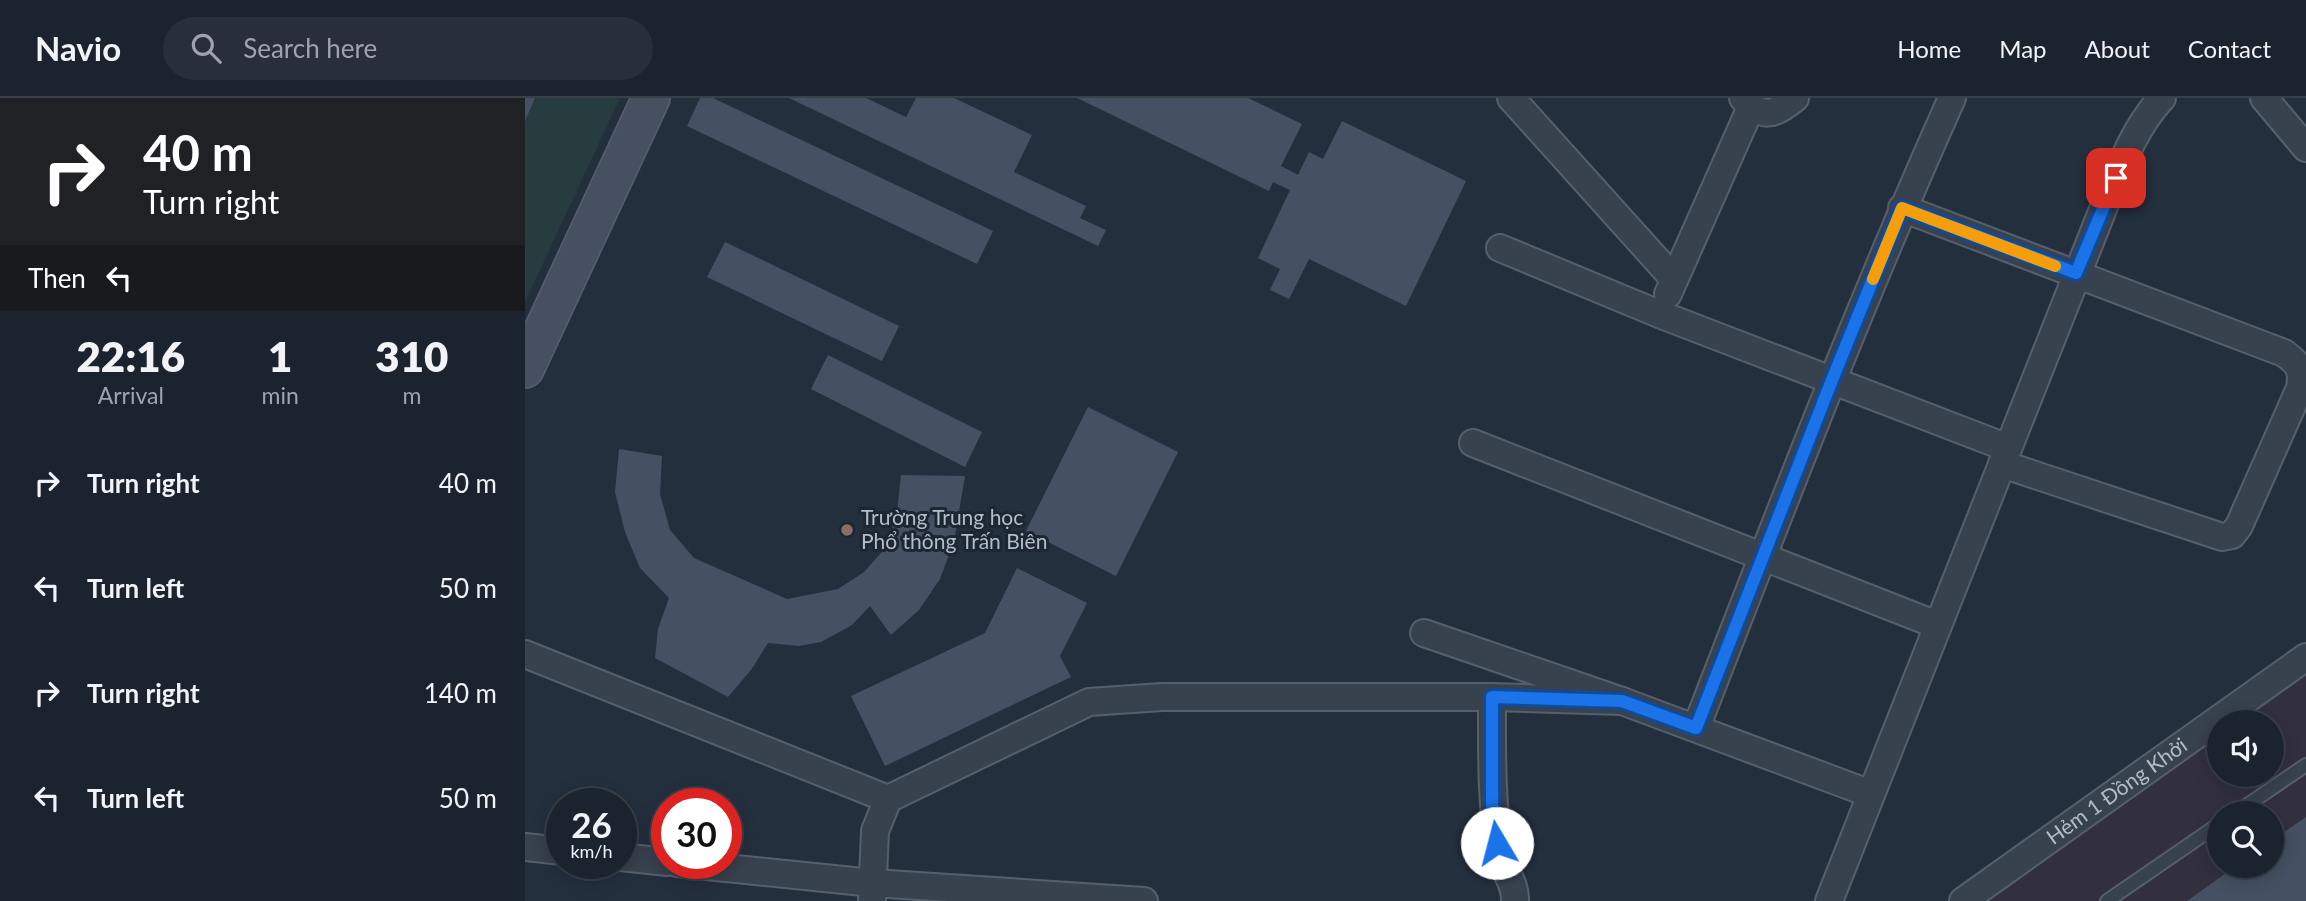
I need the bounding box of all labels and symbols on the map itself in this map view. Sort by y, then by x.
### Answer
pin [2086,148,2146,208]
place label: Trường Trung học Phổ thông Trấn Biên [861,504,1047,553]
marker: Trường Trung học Phổ thông Trấn Biên [839,522,855,538]
street label: Hẻm 1 Đồng Khởi [2041,732,2191,849]
speed limit sign: 30 [651,788,742,879]
position arrow [1460,806,1534,880]

